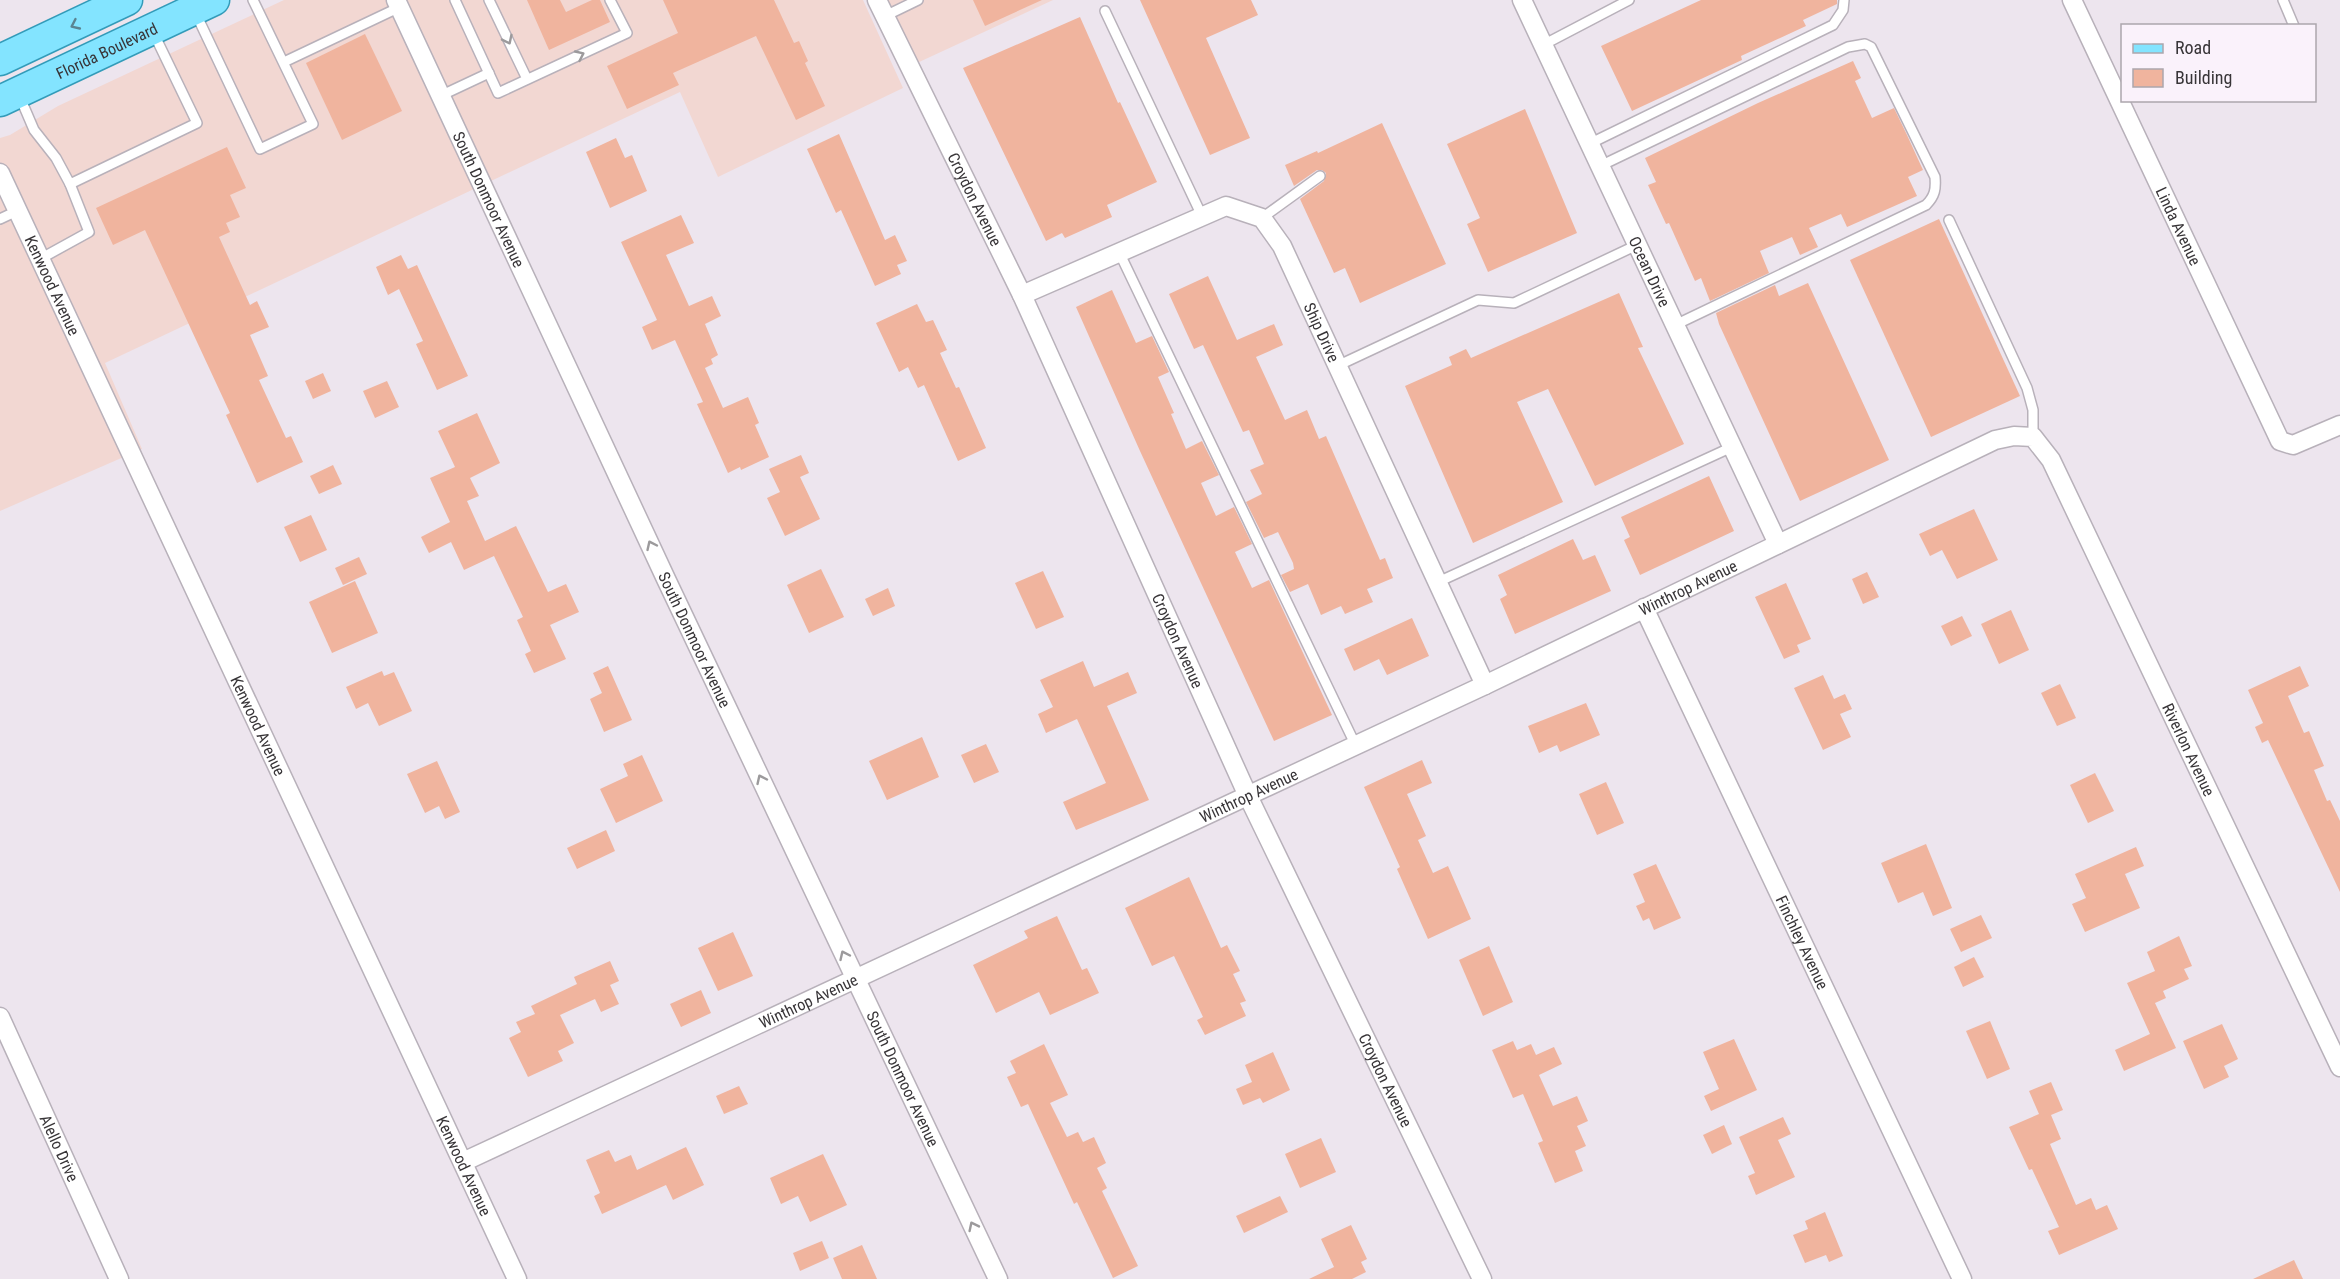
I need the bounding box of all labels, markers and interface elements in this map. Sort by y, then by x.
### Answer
one-way arrow [70,17,81,29]
street label: Florida Boulevard [53,19,161,83]
legend [2121,24,2316,102]
one-way arrow [500,33,512,44]
text: Road [2175,37,2211,58]
one-way arrow [574,50,585,62]
text: Building [2175,67,2232,88]
street label: South Donmoor Avenue [449,129,528,271]
street label: Croydon Avenue [944,150,1005,249]
street label: Linda Avenue [2152,184,2205,269]
street label: Kenwood Avenue [21,233,84,338]
street label: Ocean Drive [1625,233,1674,310]
street label: Ship Drive [1300,300,1343,365]
one-way arrow [646,541,658,552]
street label: Winthrop Avenue [1636,556,1740,620]
street label: South Donmoor Avenue [654,569,735,711]
street label: Croydon Avenue [1148,591,1207,691]
street label: Kenwood Avenue [226,673,289,779]
street label: Riverlon Avenue [2158,700,2219,799]
street label: Winthrop Avenue [1197,765,1301,827]
one-way arrow [756,774,768,785]
street label: Finchley Avenue [1772,893,1832,993]
one-way arrow [839,951,851,962]
street label: Winthrop Avenue [756,970,861,1032]
street label: South Donmoor Avenue [862,1008,943,1150]
street label: Croydon Avenue [1354,1030,1416,1130]
street label: Alello Drive [36,1112,83,1185]
street label: Kenwood Avenue [432,1113,495,1219]
one-way arrow [968,1222,980,1233]

